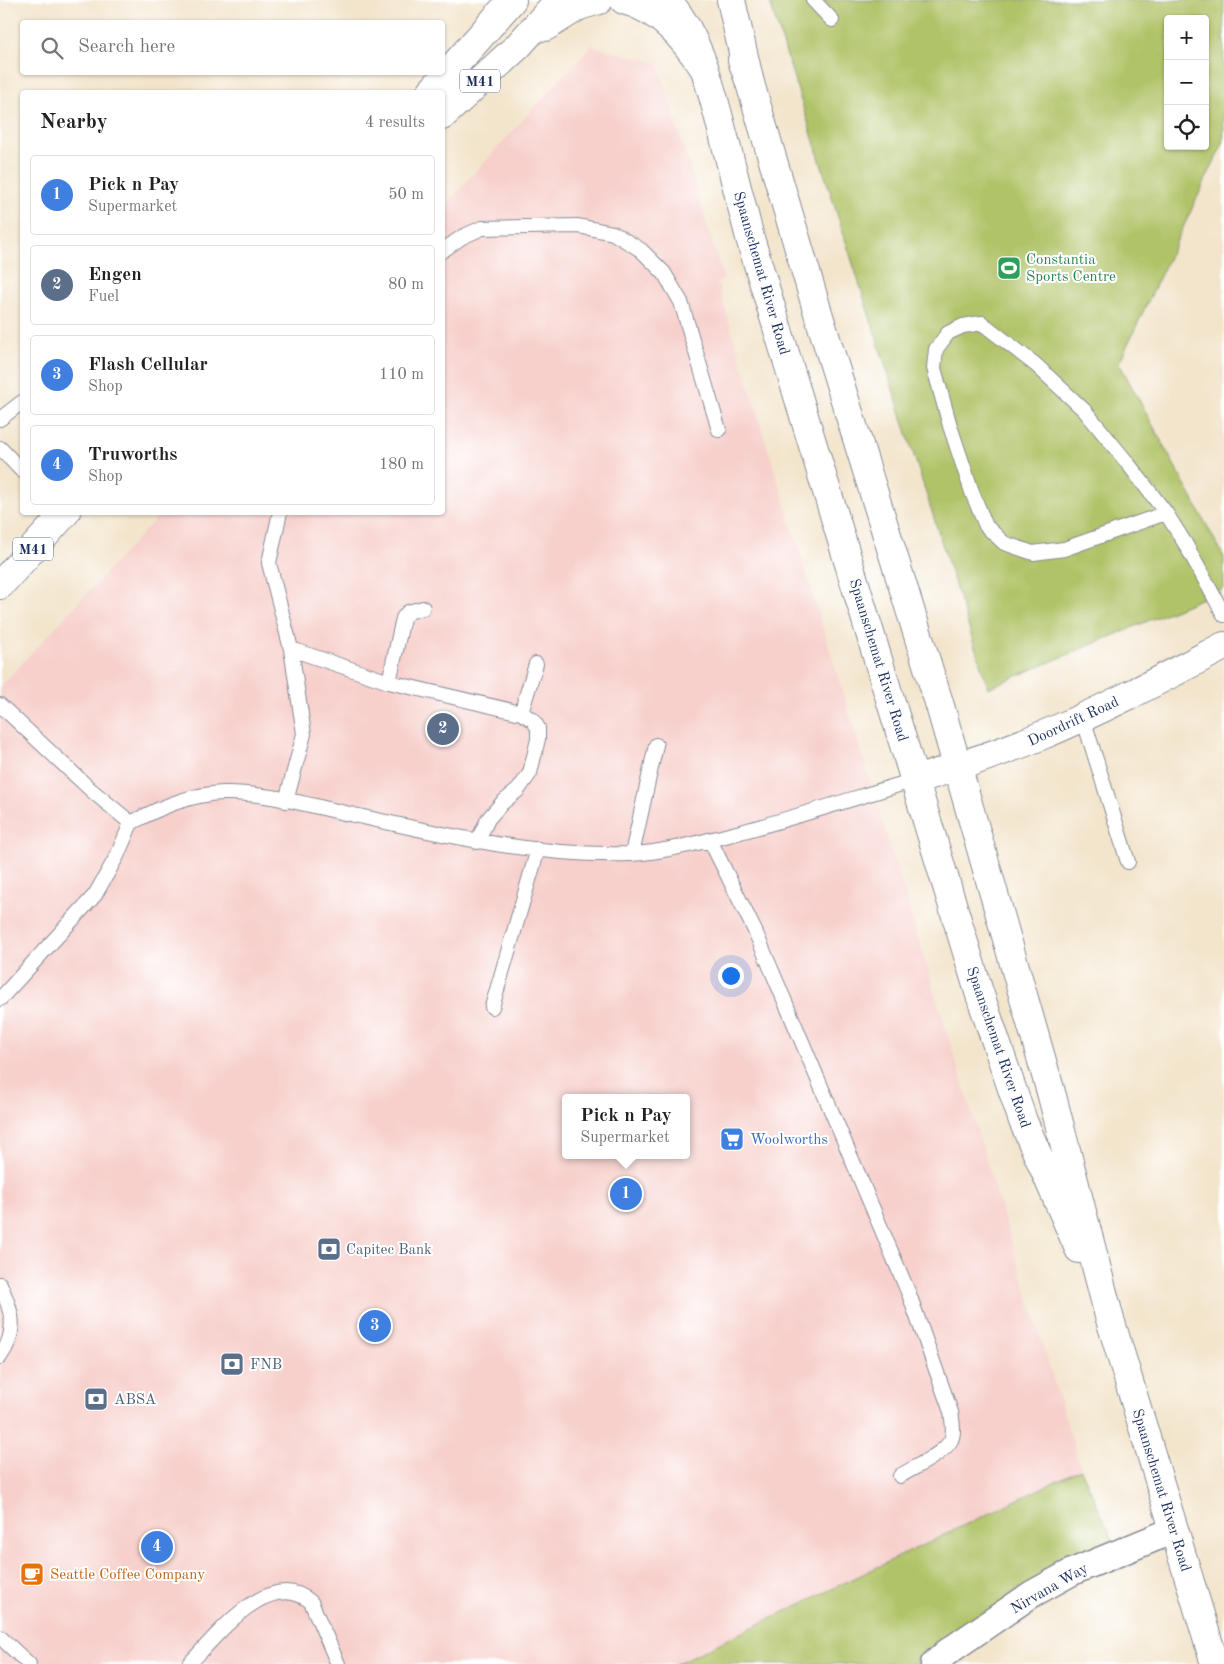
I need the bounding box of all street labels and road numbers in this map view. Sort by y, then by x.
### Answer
road number: M41 [460,70,500,92]
street label: Spaanschemat River Road [730,190,791,357]
road number: M41 [13,538,53,560]
street label: Spaanschemat River Road [846,577,910,744]
street label: Doordrift Road [1026,695,1122,750]
street label: Spaanschemat River Road [963,965,1032,1130]
street label: Spaanschemat River Road [1129,1407,1193,1574]
street label: Nirvana Way [1009,1561,1091,1617]

